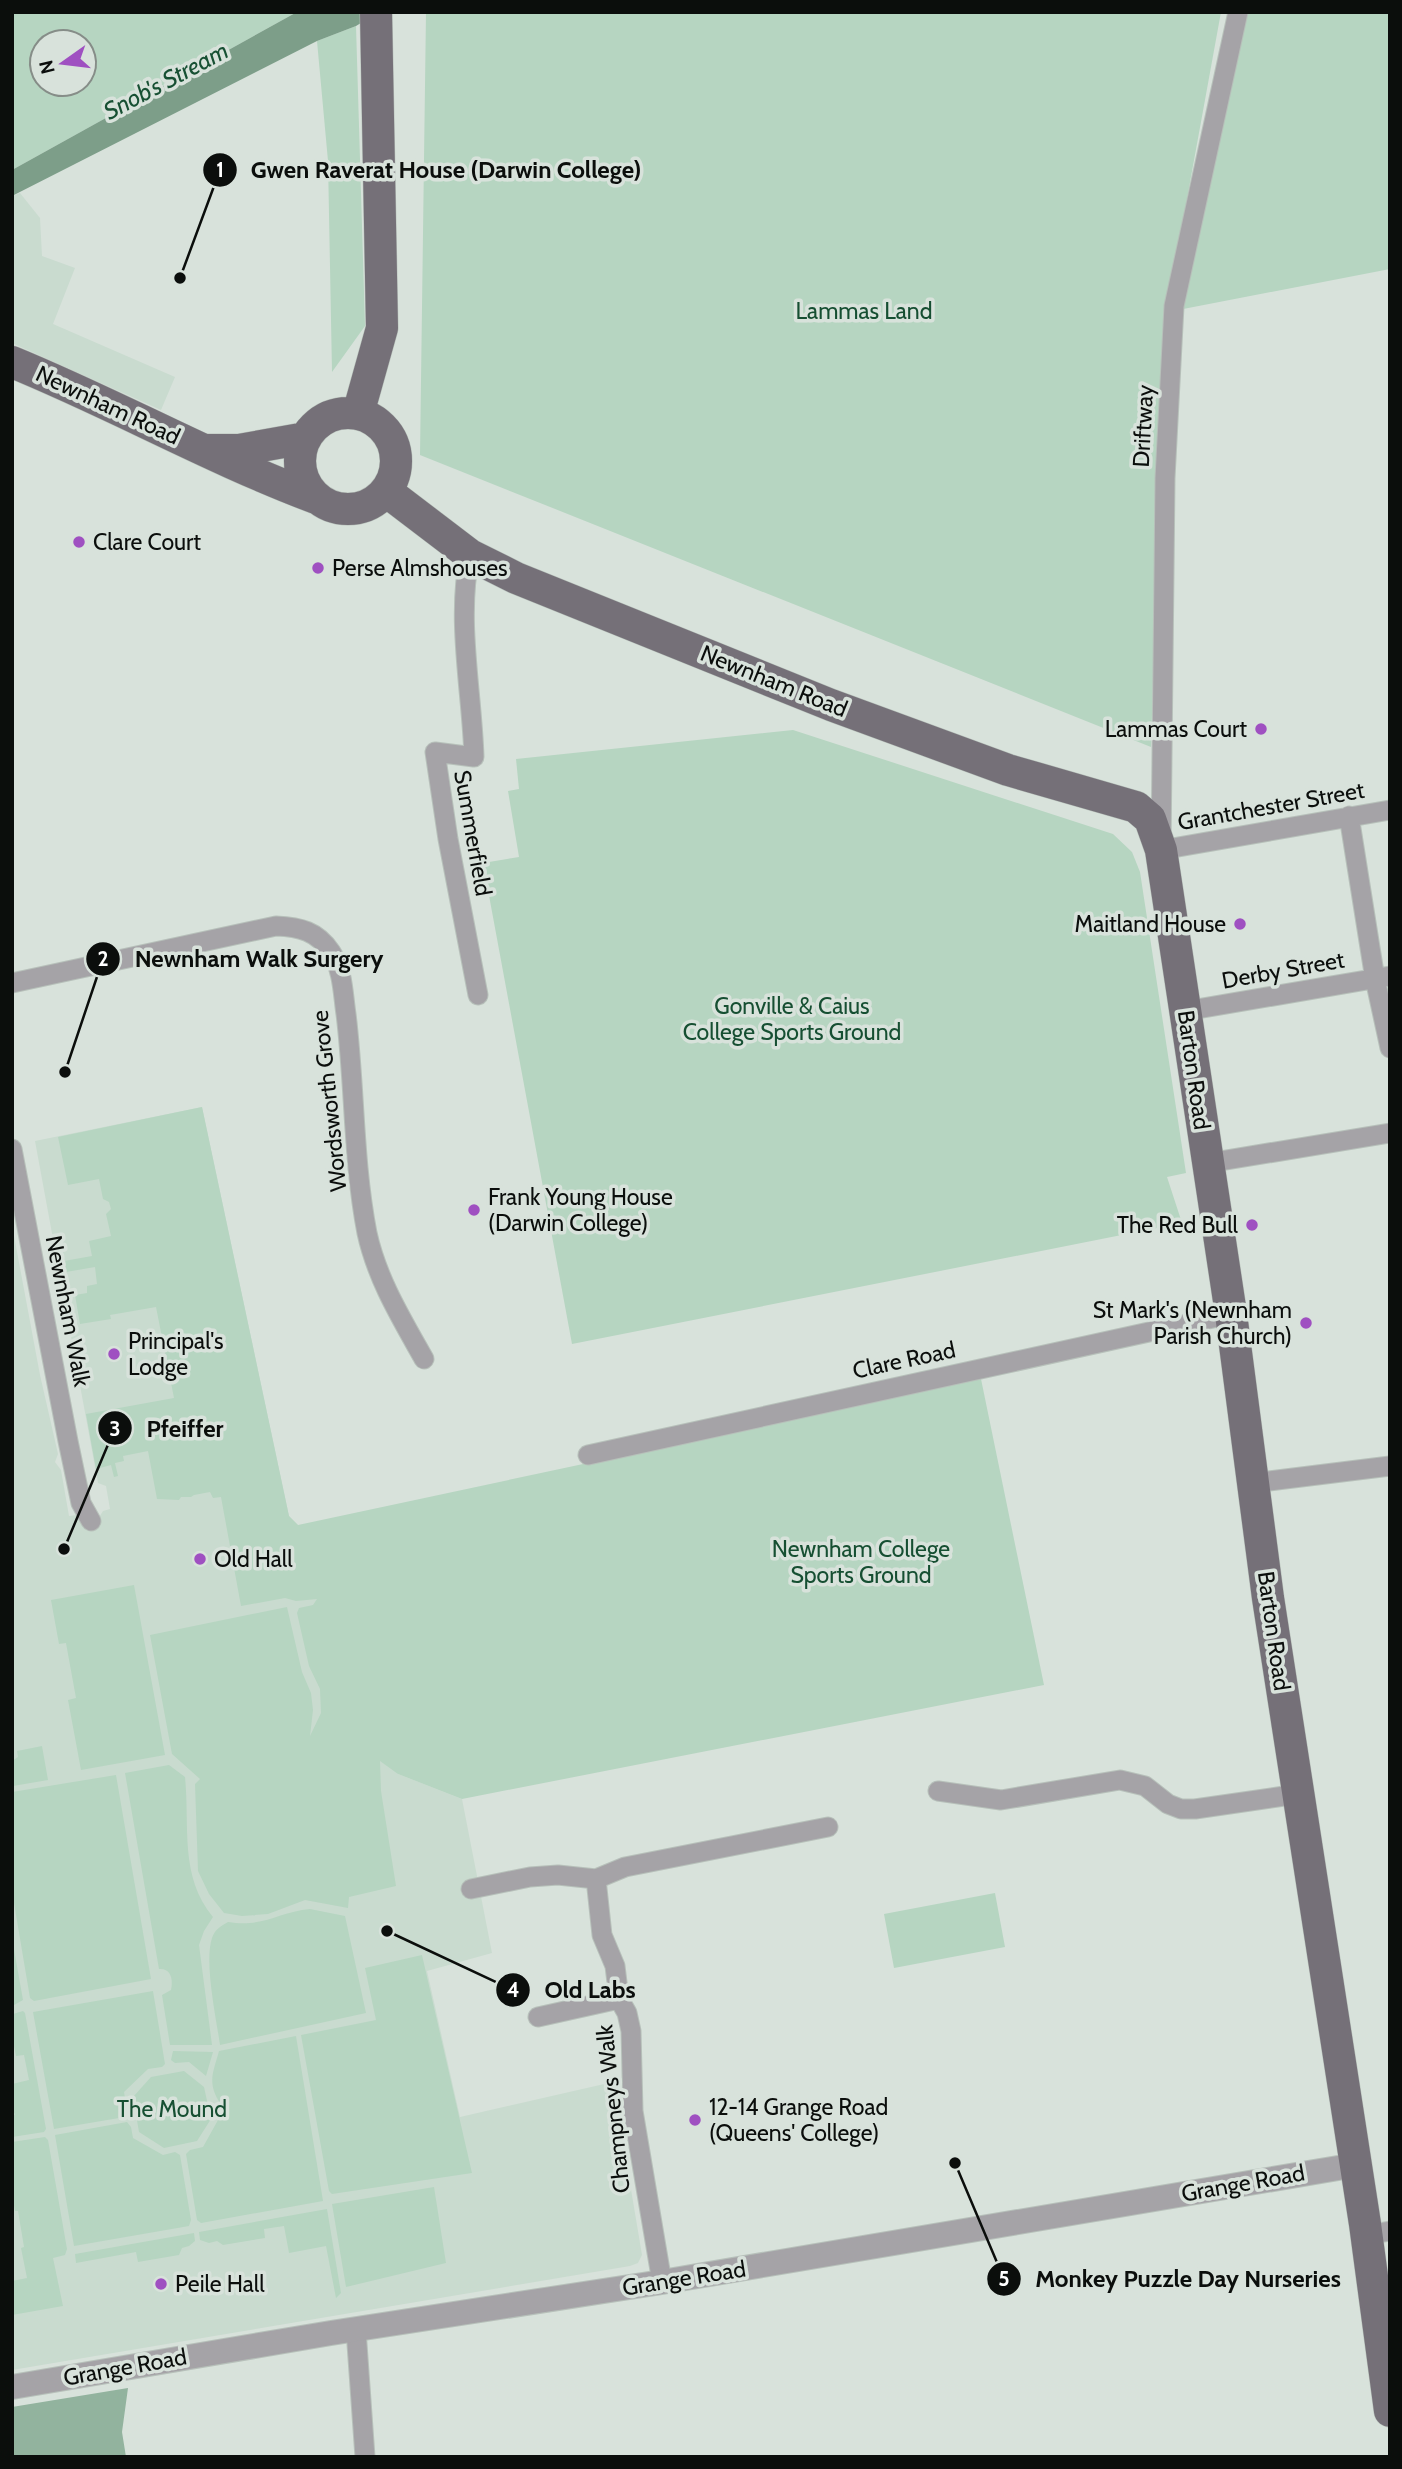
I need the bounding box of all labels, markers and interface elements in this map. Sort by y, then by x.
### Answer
north arrow [28,28,98,98]
water label: Snob's Stream [99,36,233,125]
text: N [34,58,60,76]
callout: Gwen Raverat House (Darwin College) [202,147,656,192]
text: Gwen Raverat House (Darwin College) [251,155,641,184]
text: 1 [216,157,224,182]
park label: Lammas Land [796,297,932,325]
street label: Newnham Road [31,359,185,451]
street label: Driftway [1127,384,1159,468]
place label: Clare Court [93,528,201,556]
marker: Clare Court [71,534,87,550]
place label: Perse Almshouses [332,554,508,582]
marker: Perse Almshouses [310,560,326,576]
street label: Newnham Road [696,639,852,723]
place label: Lammas Court [1105,715,1247,743]
marker: Lammas Court [1253,721,1269,737]
street label: Summerfield [448,768,498,898]
street label: Grantchester Street [1176,776,1367,836]
place label: Maitland House [1075,910,1226,938]
marker: Maitland House [1232,916,1248,932]
callout: Newnham Walk Surgery [86,936,397,981]
text: Newnham Walk Surgery [135,944,383,973]
street label: Derby Street [1219,945,1347,995]
text: 2 [97,946,109,971]
park label: Gonville & Caius College Sports Ground [683,992,901,1046]
street label: Barton Road [1172,1008,1216,1132]
street label: Wordsworth Grove [306,1009,352,1193]
place label: Frank Young House (Darwin College) [488,1183,673,1237]
marker: Frank Young House (Darwin College) [466,1202,482,1218]
place label: The Red Bull [1117,1211,1239,1239]
marker: The Red Bull [1244,1217,1260,1233]
street label: Newnham Walk [40,1233,97,1390]
place label: St Mark's (Newnham Parish Church) [1093,1296,1292,1350]
marker: St Mark's (Newnham Parish Church) [1298,1315,1314,1331]
place label: Principal's Lodge [128,1327,224,1381]
street label: Clare Road [850,1335,958,1385]
marker: Principal's Lodge [106,1346,122,1362]
callout: Pfeiffer [98,1406,238,1451]
text: Pfeiffer [147,1414,224,1443]
text: 3 [109,1416,121,1441]
park label: Newnham College Sports Ground [772,1535,950,1589]
place label: Old Hall [214,1545,293,1573]
marker: Old Hall [192,1551,208,1567]
street label: Barton Road [1252,1569,1296,1693]
callout: Old Labs [496,1967,650,2012]
text: Old Labs [544,1975,636,2004]
text: 4 [506,1977,520,2002]
street label: Champneys Walk [590,2023,636,2195]
place label: 12-14 Grange Road (Queens' College) [709,2093,888,2147]
park label: The Mound [117,2095,227,2123]
marker: 12-14 Grange Road (Queens' College) [687,2112,703,2128]
street label: Grange Road [1179,2158,1307,2208]
street label: Grange Road [620,2254,748,2302]
callout: Monkey Puzzle Day Nurseries [987,2256,1355,2301]
text: Monkey Puzzle Day Nurseries [1035,2264,1341,2293]
text: 5 [998,2266,1010,2291]
place label: Peile Hall [175,2270,265,2298]
marker: Peile Hall [153,2276,169,2292]
street label: Grange Road [61,2342,189,2392]

